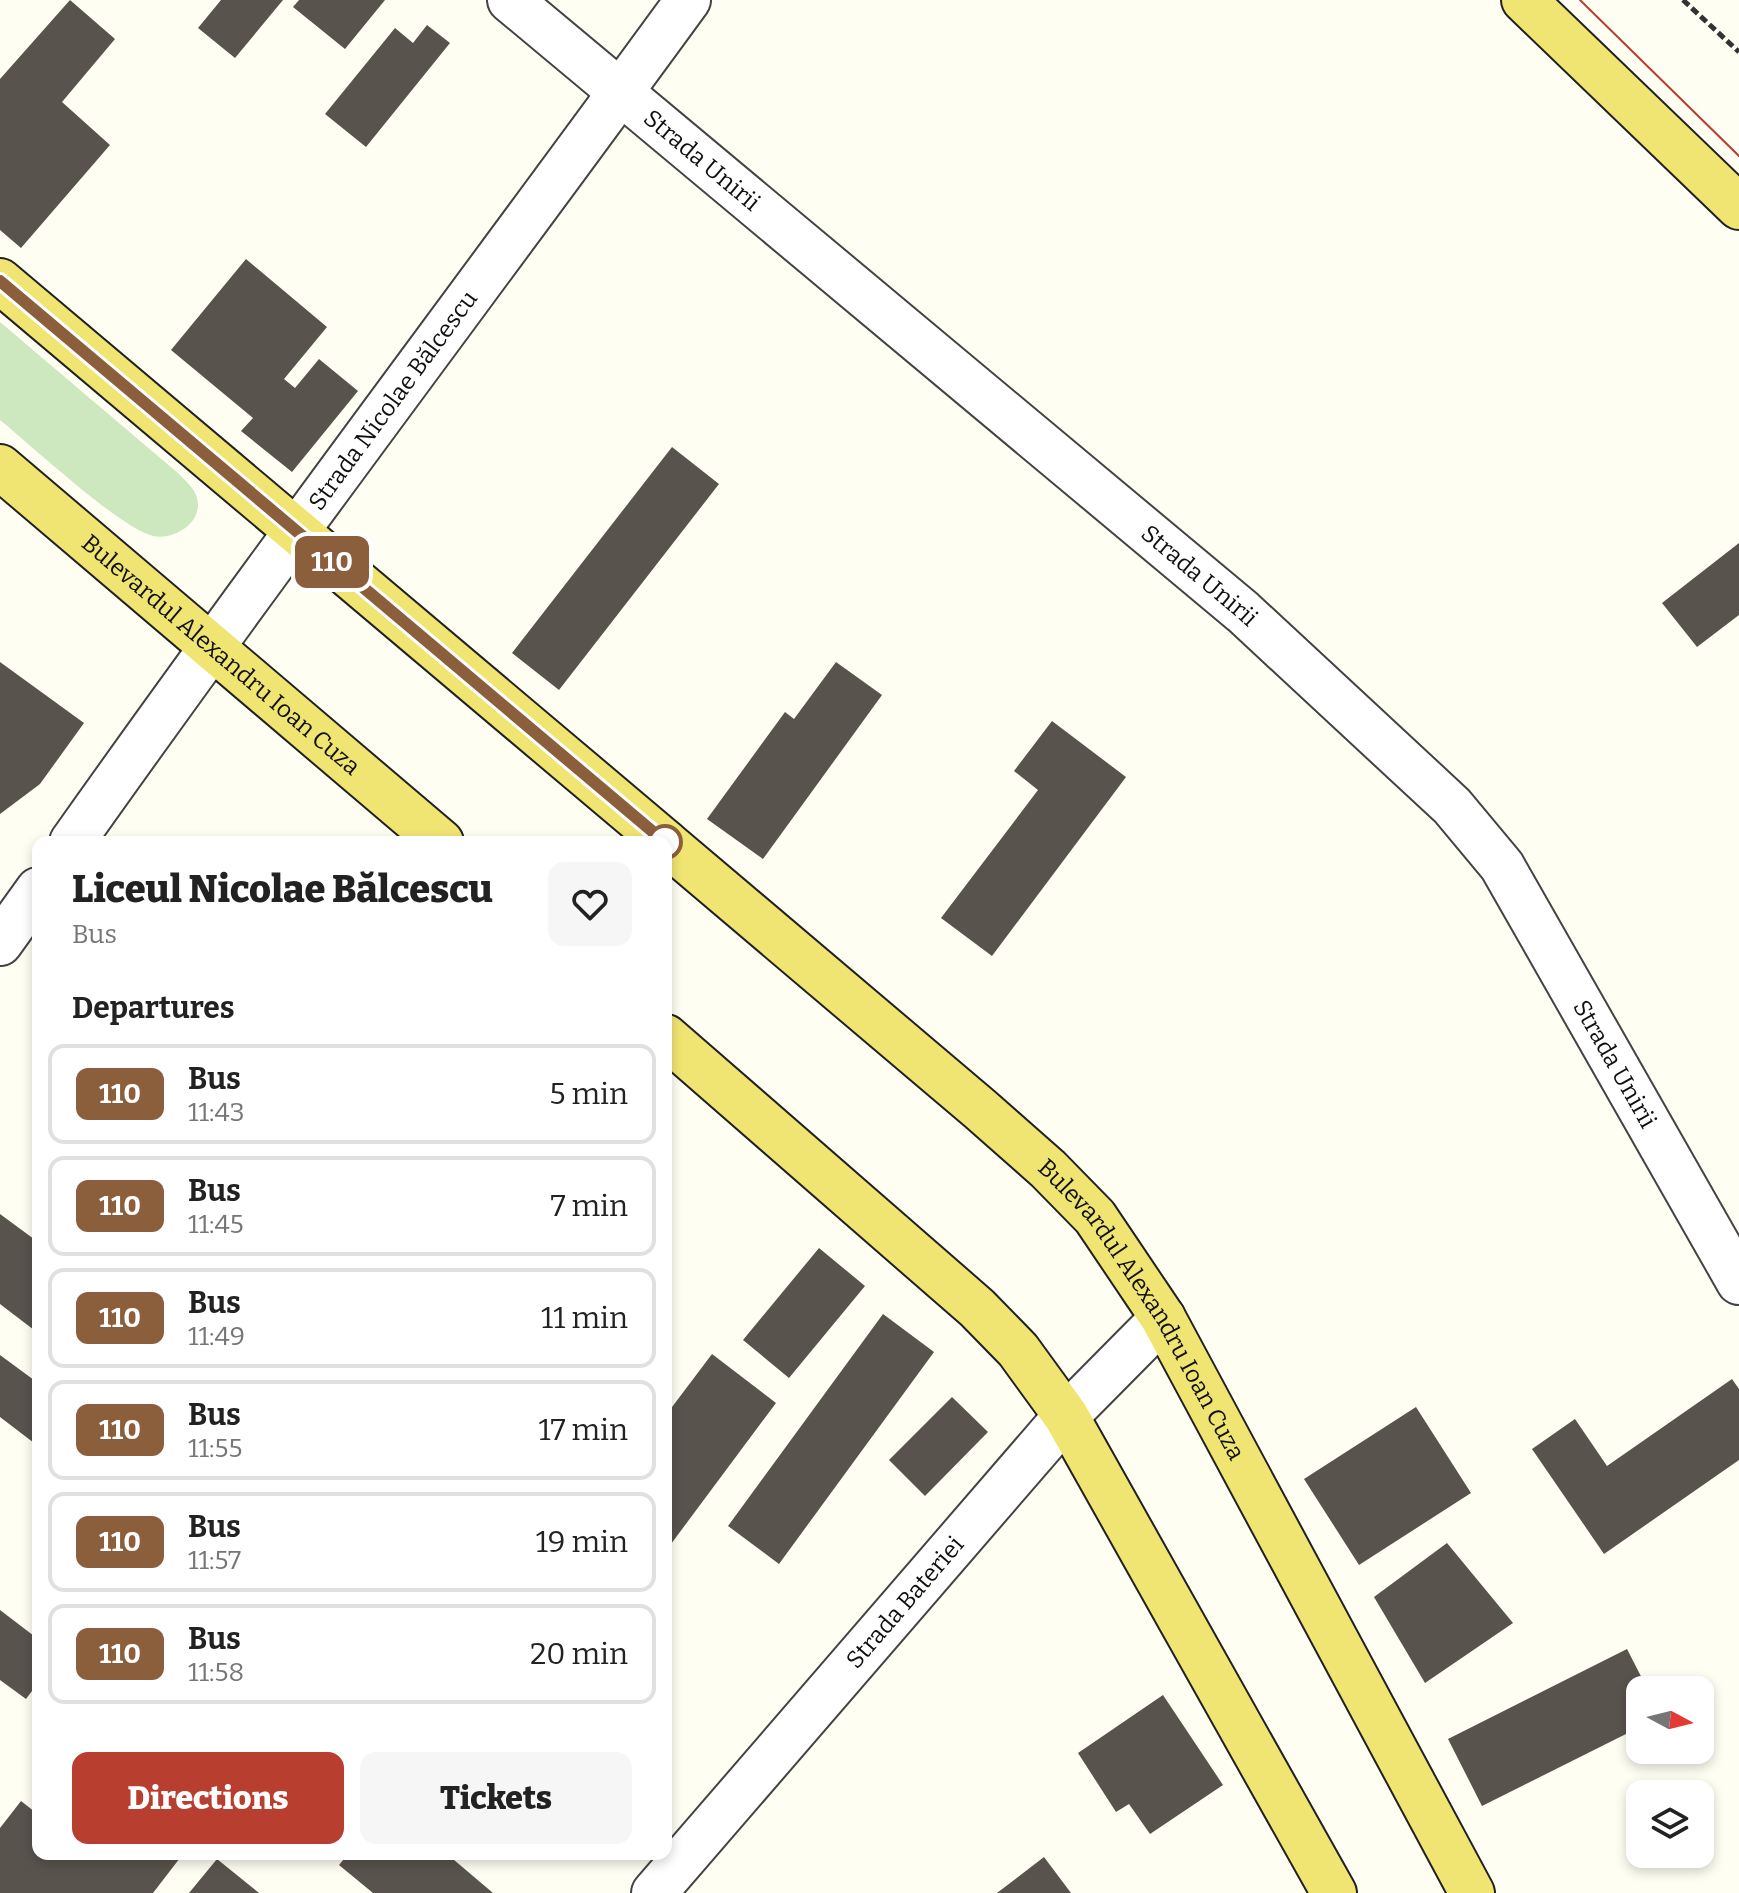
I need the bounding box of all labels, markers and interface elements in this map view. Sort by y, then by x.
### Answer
street label: Strada Unirii [638,104,766,217]
street label: Strada Nicolae Bălcescu [303,285,483,515]
street label: Strada Unirii [1136,519,1263,632]
street label: Bulevardul Alexandru Ioan Cuza [76,529,366,781]
line badge: 110 [286,536,378,588]
text: 110 [311,545,353,578]
unlabelled marker [648,825,682,859]
button: heart [548,862,632,946]
text: Liceul Nicolae Bălcescu [72,866,493,912]
text: Bus [72,919,117,950]
text: Departures [72,990,235,1026]
street label: Strada Unirii [1567,995,1662,1133]
text: Bus [188,1061,241,1097]
text: 5 min [549,1076,628,1112]
text: 110 [99,1077,141,1110]
text: 11:43 [188,1097,245,1128]
street label: Bulevardul Alexandru Ioan Cuza [1032,1153,1251,1465]
text: Bus [188,1173,241,1209]
text: 7 min [550,1188,628,1224]
text: 110 [99,1189,141,1222]
text: 11:45 [188,1209,244,1240]
text: Bus [188,1285,241,1321]
text: 11 min [541,1300,628,1336]
text: 110 [99,1301,141,1334]
text: 11:49 [188,1321,245,1352]
text: Bus [188,1397,241,1433]
text: 17 min [539,1412,628,1448]
text: 110 [99,1413,141,1446]
text: 11:55 [188,1433,242,1464]
text: Bus [188,1509,241,1545]
text: 19 min [536,1524,628,1560]
text: 110 [99,1525,141,1558]
street label: Strada Bateriei [840,1531,970,1674]
text: 11:57 [188,1545,241,1576]
text: Bus [188,1621,241,1657]
text: 20 min [530,1636,628,1672]
text: 110 [99,1637,141,1670]
text: 11:58 [188,1657,244,1688]
north arrow [1626,1676,1714,1764]
map controls [1626,1676,1714,1868]
button: Directions [72,1752,344,1844]
button: Tickets [360,1752,632,1844]
button: layers [1626,1780,1714,1868]

